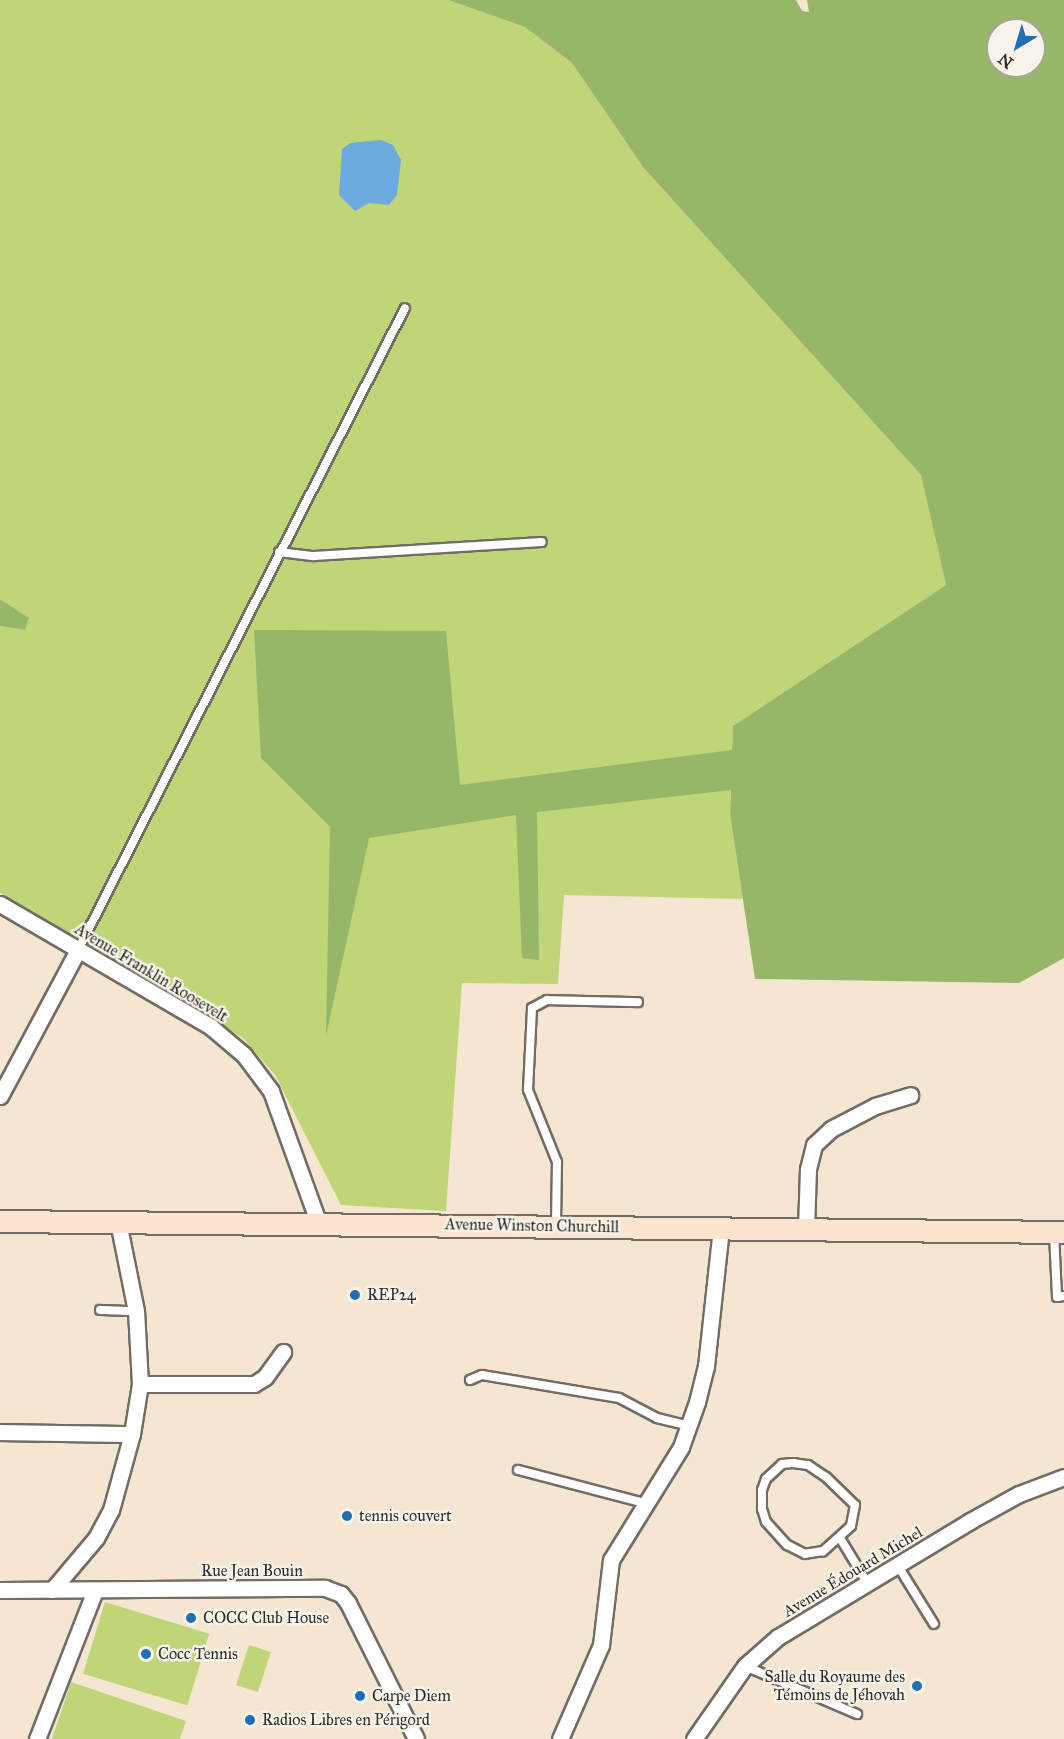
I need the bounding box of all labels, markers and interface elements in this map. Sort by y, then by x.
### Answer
north arrow [986,18,1046,78]
text: N [995,49,1017,73]
street label: Avenue Franklin Roosevelt [71,920,231,1026]
street label: Avenue Winston Churchill [445,1215,619,1237]
place label: REP24 [367,1285,416,1305]
marker: REP24 [348,1288,362,1302]
place label: tennis couvert [359,1506,452,1526]
marker: tennis couvert [340,1509,354,1523]
street label: Avenue Édouard Michel [780,1523,926,1621]
street label: Rue Jean Bouin [201,1561,303,1581]
place label: COCC Club House [203,1608,329,1628]
marker: COCC Club House [184,1611,198,1625]
place label: Cocc Tennis [158,1644,238,1664]
marker: Cocc Tennis [139,1647,153,1661]
place label: Salle du Royaume des Témoins de Jéhovah [764,1667,905,1705]
marker: Salle du Royaume des Témoins de Jéhovah [910,1679,924,1693]
place label: Carpe Diem [372,1686,451,1706]
marker: Carpe Diem [353,1689,367,1703]
place label: Radios Libres en Périgord [262,1710,430,1730]
marker: Radios Libres en Périgord [243,1713,257,1727]

